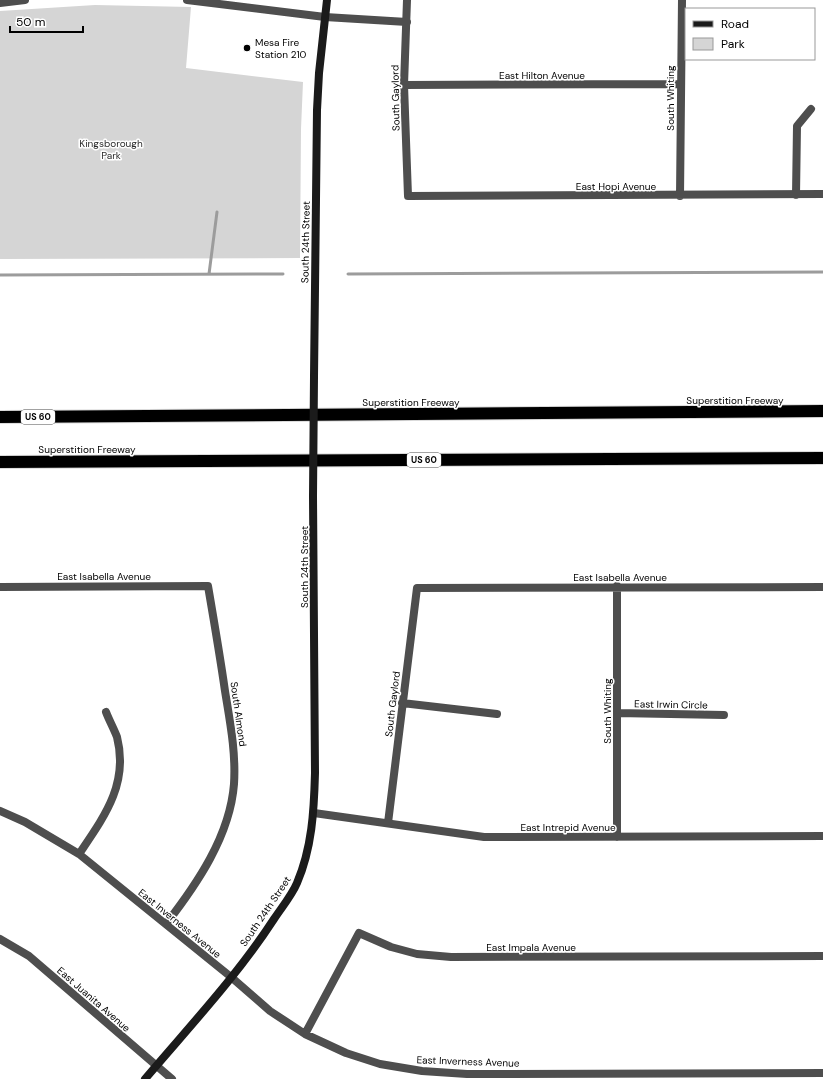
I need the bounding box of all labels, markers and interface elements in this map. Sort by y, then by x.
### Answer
scale bar [10,8,83,34]
legend [685,8,815,60]
text: 50 m [16,14,45,30]
text: Road [721,16,749,32]
place label: Mesa Fire Station 210 [255,36,307,61]
text: Park [721,36,745,52]
marker: Mesa Fire Station 210 [242,43,252,53]
street label: South Gaylord [388,65,403,131]
street label: South Whiting [664,65,677,131]
street label: East Hilton Avenue [499,69,585,82]
park label: Kingsborough Park [79,137,143,162]
street label: East Hopi Avenue [576,180,657,193]
street label: South 24th Street [298,201,313,283]
street label: Superstition Freeway [686,394,784,407]
street label: Superstition Freeway [362,396,460,409]
road number: US 60 [21,410,55,424]
street label: Superstition Freeway [38,443,136,456]
road number: US 60 [407,453,441,467]
street label: South 24th Street [298,526,311,608]
street label: East Isabella Avenue [57,570,151,583]
street label: East Isabella Avenue [573,571,667,584]
street label: South Gaylord [382,670,403,738]
street label: South Whiting [601,678,614,744]
street label: South Almond [228,681,250,747]
street label: East Irwin Circle [634,697,708,712]
street label: East Intrepid Avenue [520,821,616,834]
street label: South 24th Street [237,874,294,949]
street label: East Inverness Avenue [136,886,224,961]
street label: East Impala Avenue [486,941,576,954]
street label: East Juanita Avenue [54,964,133,1035]
street label: East Inverness Avenue [416,1053,520,1070]

